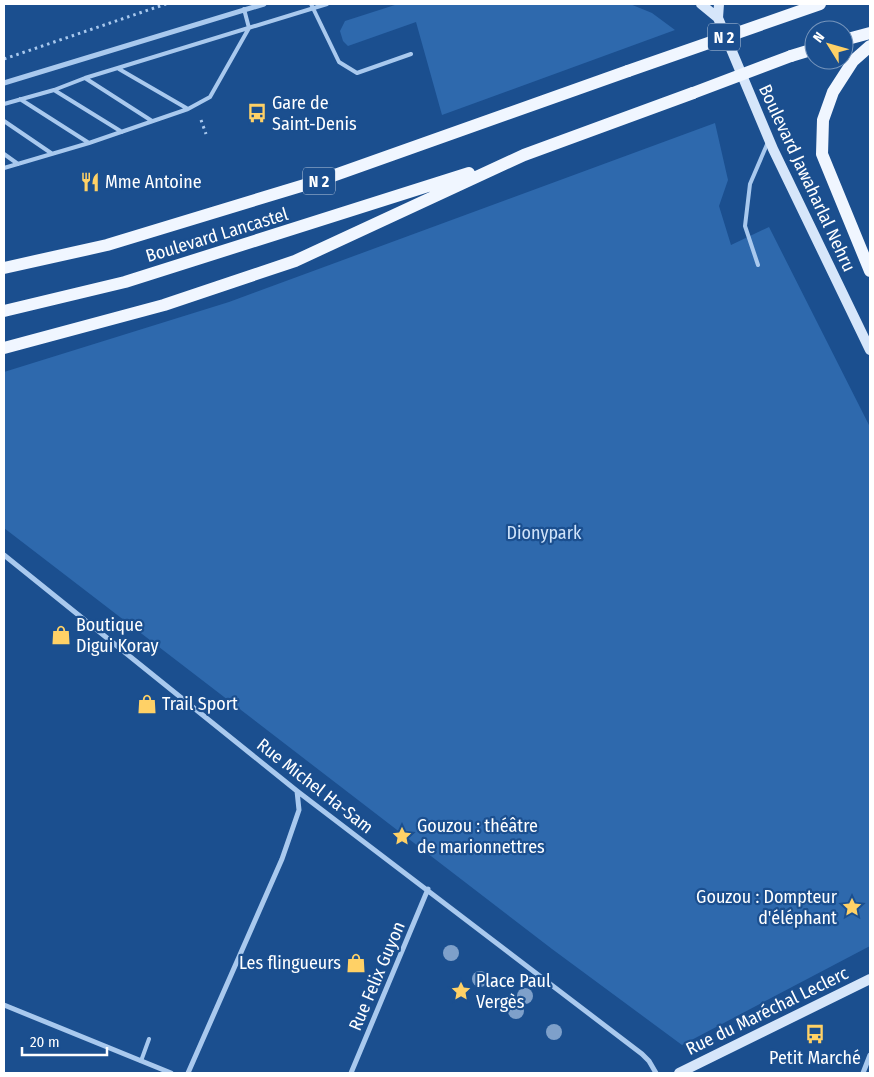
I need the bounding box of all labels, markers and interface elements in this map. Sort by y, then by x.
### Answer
north arrow [804,20,854,70]
road number: N 2 [708,24,740,51]
text: N [810,29,828,46]
street label: Boulevard Jawaharlal Nehru [754,81,860,275]
place label: Gare de Saint-Denis [272,92,357,135]
bus stop icon: Gare de Saint-Denis [246,102,268,124]
road number: N 2 [303,168,335,195]
restaurant icon: Mme Antoine [79,171,101,193]
place label: Mme Antoine [105,171,202,193]
street label: Boulevard Lancastel [143,203,291,267]
park label: Dionypark [507,522,582,544]
place label: Boutique Digui Koray [76,614,159,657]
shop icon: Boutique Digui Koray [50,624,72,646]
shop icon: Trail Sport [136,693,158,715]
place label: Trail Sport [162,693,238,715]
street label: Rue Michel Ha-Sam [252,734,378,838]
place label: Gouzou : théâtre de marionnettres [417,815,545,858]
place icon: Gouzou : théâtre de marionnettres [391,825,413,847]
place label: Gouzou : Dompteur d'éléphant [696,886,838,929]
place icon: Gouzou : Dompteur d'éléphant [841,896,863,918]
street label: Rue Felix Guyon [344,918,410,1034]
place label: Les flingueurs [239,952,341,974]
shop icon: Les flingueurs [345,952,367,974]
street label: Rue du Maréchal Leclerc [682,962,852,1060]
place label: Place Paul Vergès [476,970,551,1013]
place icon: Place Paul Vergès [450,980,472,1002]
bus stop icon: Petit Marché [804,1023,826,1045]
scale bar [22,1024,108,1056]
text: 20 m [30,1033,60,1051]
place label: Petit Marché [769,1047,861,1069]

